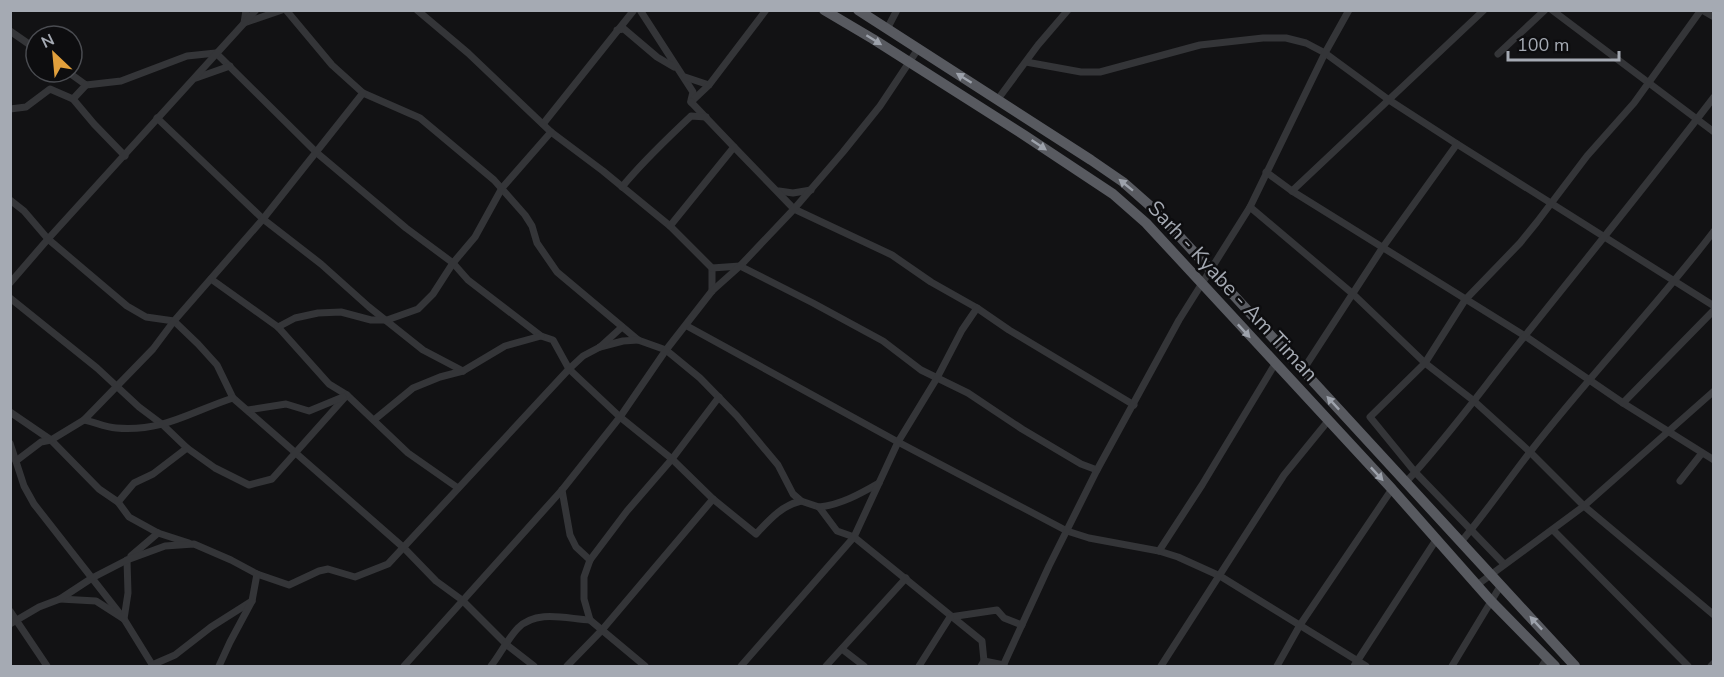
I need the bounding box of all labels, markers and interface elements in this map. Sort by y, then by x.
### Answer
north arrow [24,24,84,84]
scale bar [1508,24,1619,62]
text: N [38,29,58,54]
text: 100 m [1517,33,1569,57]
one-way arrow [866,34,883,45]
one-way arrow [956,73,972,84]
one-way arrow [1030,139,1046,151]
one-way arrow [1118,179,1134,192]
street label: Sarh - Kyabe - Am Timan [1142,194,1324,388]
one-way arrow [1237,323,1250,338]
one-way arrow [1327,396,1340,411]
one-way arrow [1370,466,1384,481]
one-way arrow [1529,616,1543,631]

